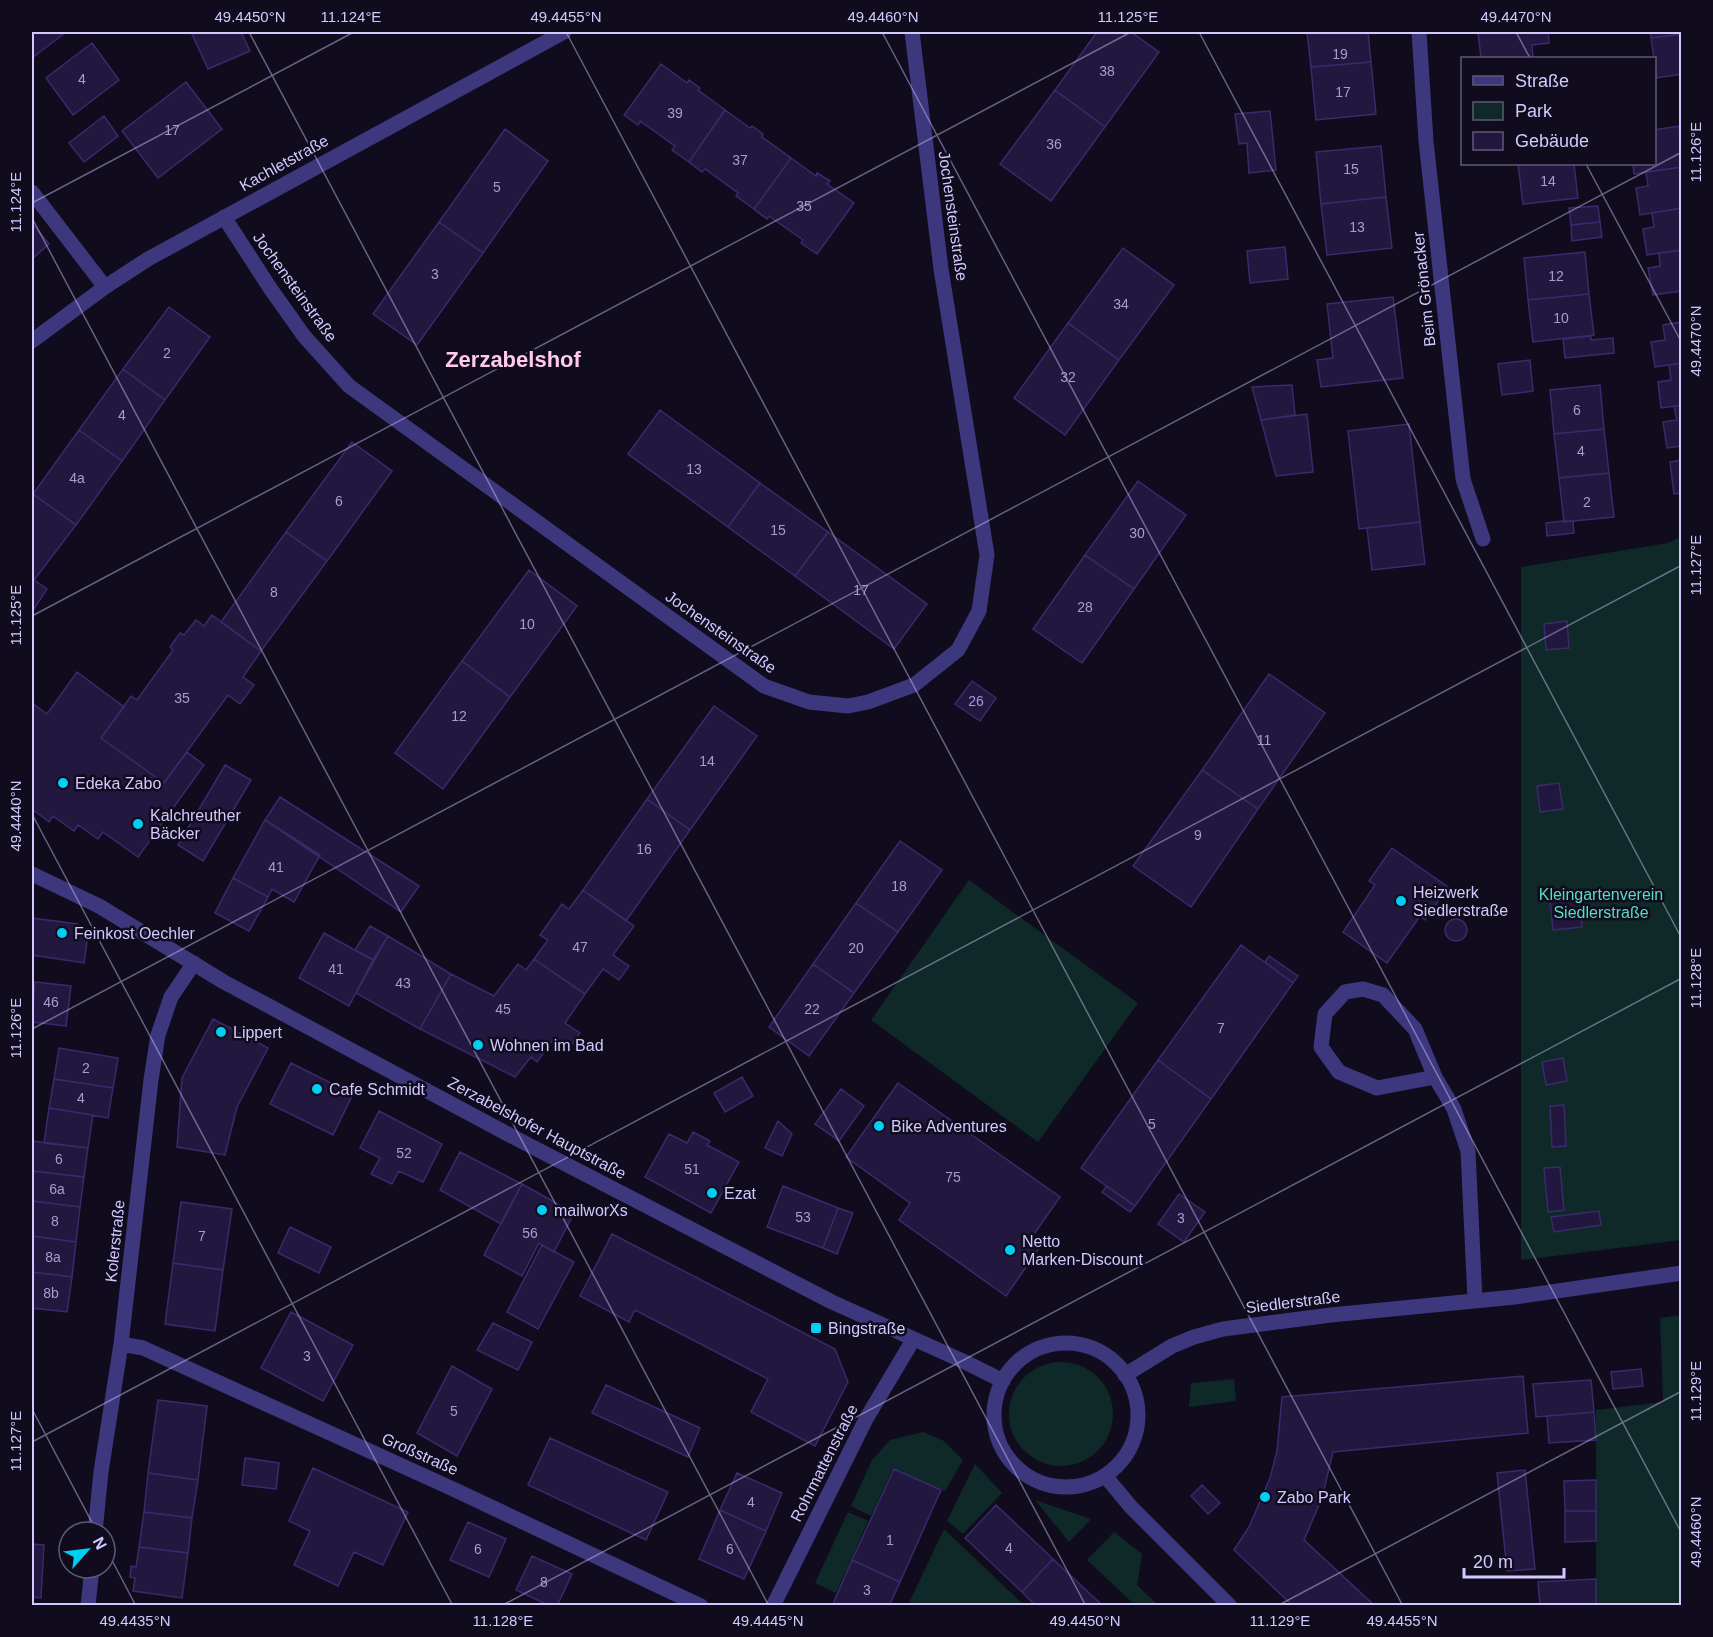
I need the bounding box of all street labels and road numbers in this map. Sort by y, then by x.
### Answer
street label: Kachletstraße [237,132,331,194]
street label: Jochensteinstraße [935,150,971,282]
street label: Jochensteinstraße [250,229,340,345]
street label: Beim Grönacker [1409,230,1438,347]
street label: Jochensteinstraße [663,588,780,677]
street label: Zerzabelshofer Hauptstraße [445,1074,629,1182]
street label: Kolerstraße [102,1199,128,1283]
street label: Siedlerstraße [1245,1288,1341,1316]
street label: Rohrmattenstraße [787,1402,861,1524]
street label: Großstraße [379,1430,461,1478]

